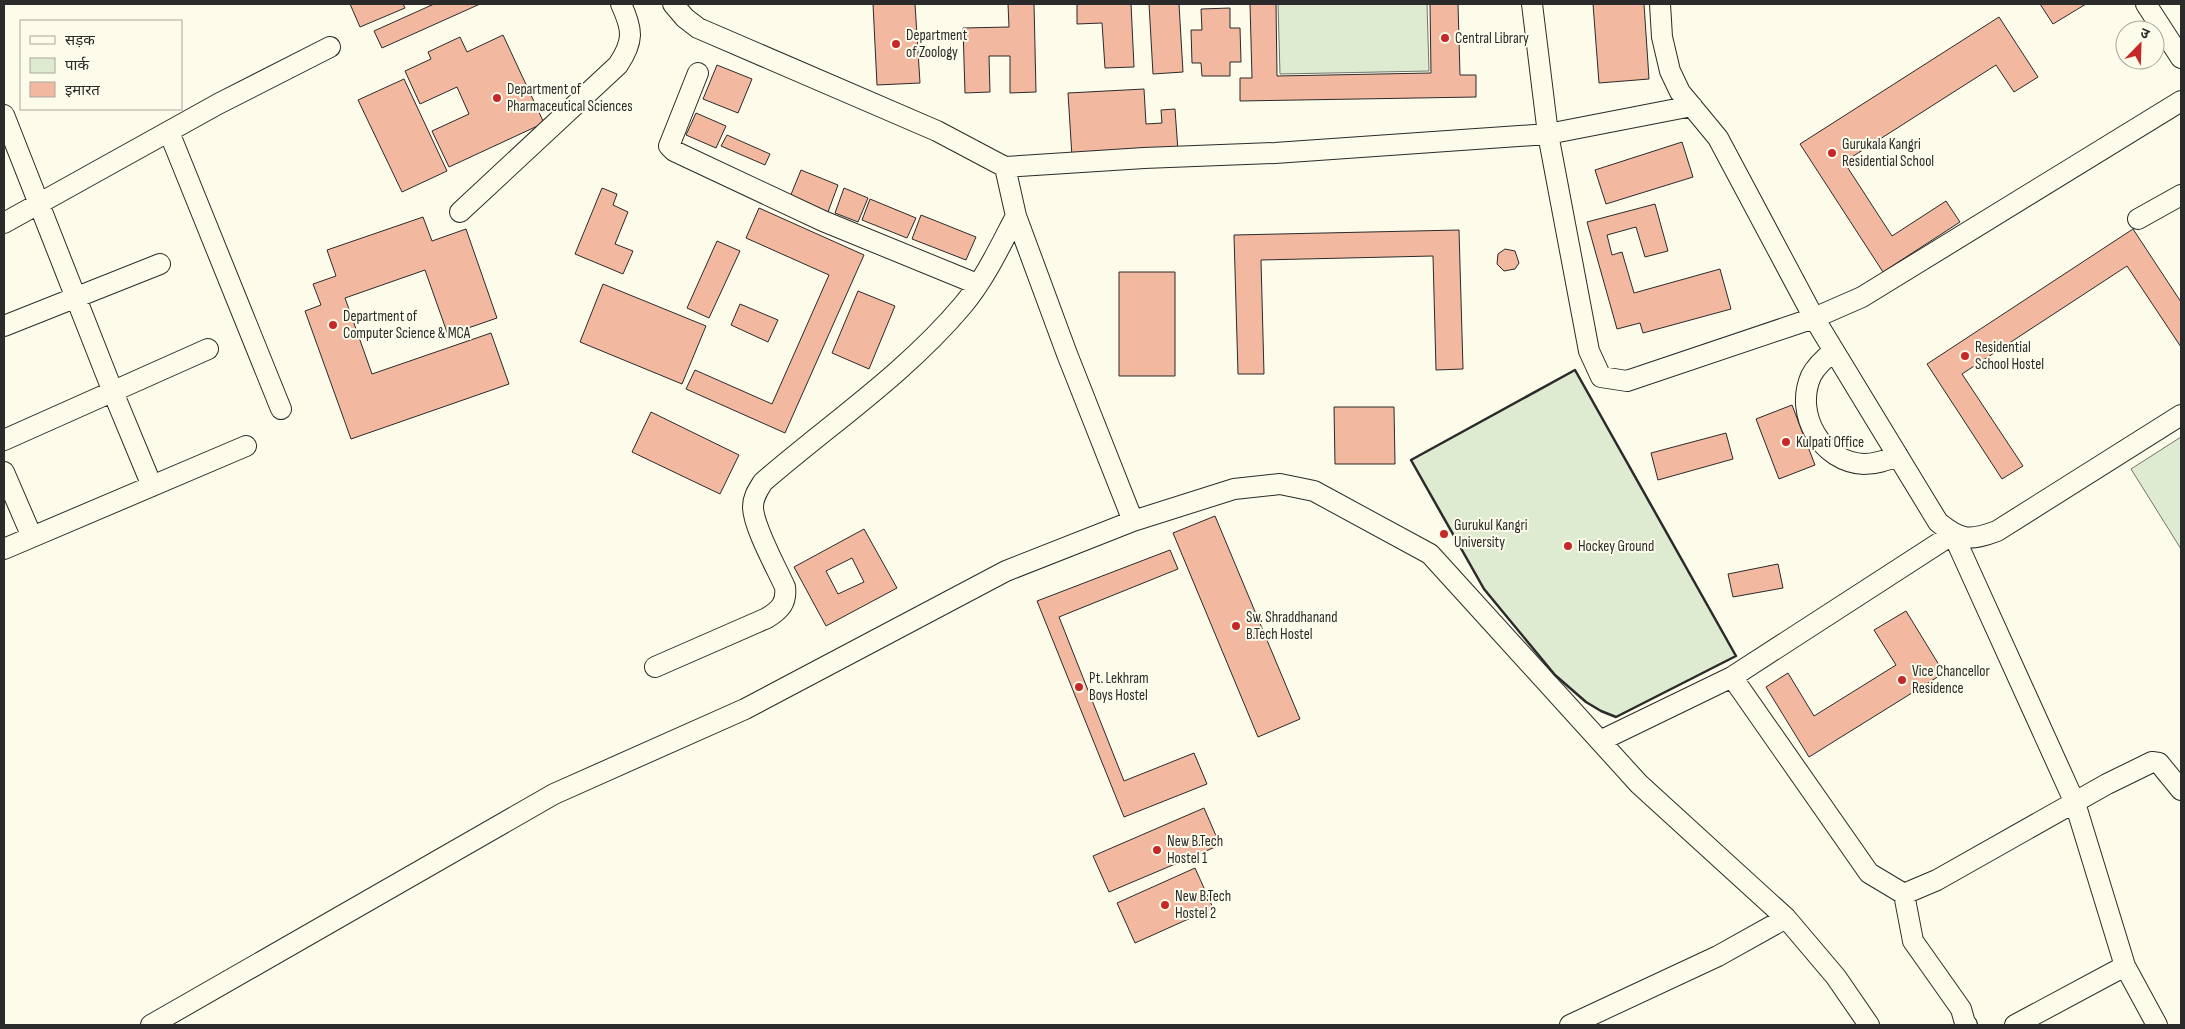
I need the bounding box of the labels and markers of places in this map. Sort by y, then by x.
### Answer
place label: Department of Zoology [906,26,968,62]
place label: Central Library [1455,29,1529,48]
marker: Central Library [1439,32,1451,44]
marker: Department of Zoology [890,38,902,50]
place label: Department of Pharmaceutical Sciences [507,80,633,116]
marker: Department of Pharmaceutical Sciences [491,92,503,104]
place label: Gurukala Kangri Residential School [1842,135,1934,171]
marker: Gurukala Kangri Residential School [1826,147,1838,159]
place label: Department of Computer Science & MCA [343,307,471,343]
marker: Department of Computer Science & MCA [327,319,339,331]
place label: Residential School Hostel [1975,338,2044,374]
marker: Residential School Hostel [1959,350,1971,362]
place label: Kulpati Office [1796,433,1864,452]
marker: Kulpati Office [1780,436,1792,448]
place label: Gurukul Kangri University [1454,516,1528,552]
marker: Gurukul Kangri University [1438,528,1450,540]
place label: Hockey Ground [1578,537,1654,556]
marker: Hockey Ground [1562,540,1574,552]
place label: Sw. Shraddhanand B.Tech Hostel [1246,608,1338,644]
marker: Sw. Shraddhanand B.Tech Hostel [1230,620,1242,632]
place label: Vice Chancellor Residence [1912,662,1991,698]
place label: Pt. Lekhram Boys Hostel [1089,669,1149,705]
marker: Vice Chancellor Residence [1896,674,1908,686]
marker: Pt. Lekhram Boys Hostel [1073,681,1085,693]
place label: New B.Tech Hostel 1 [1167,832,1223,868]
marker: New B.Tech Hostel 1 [1151,844,1163,856]
place label: New B.Tech Hostel 2 [1175,887,1231,923]
marker: New B.Tech Hostel 2 [1159,899,1171,911]

